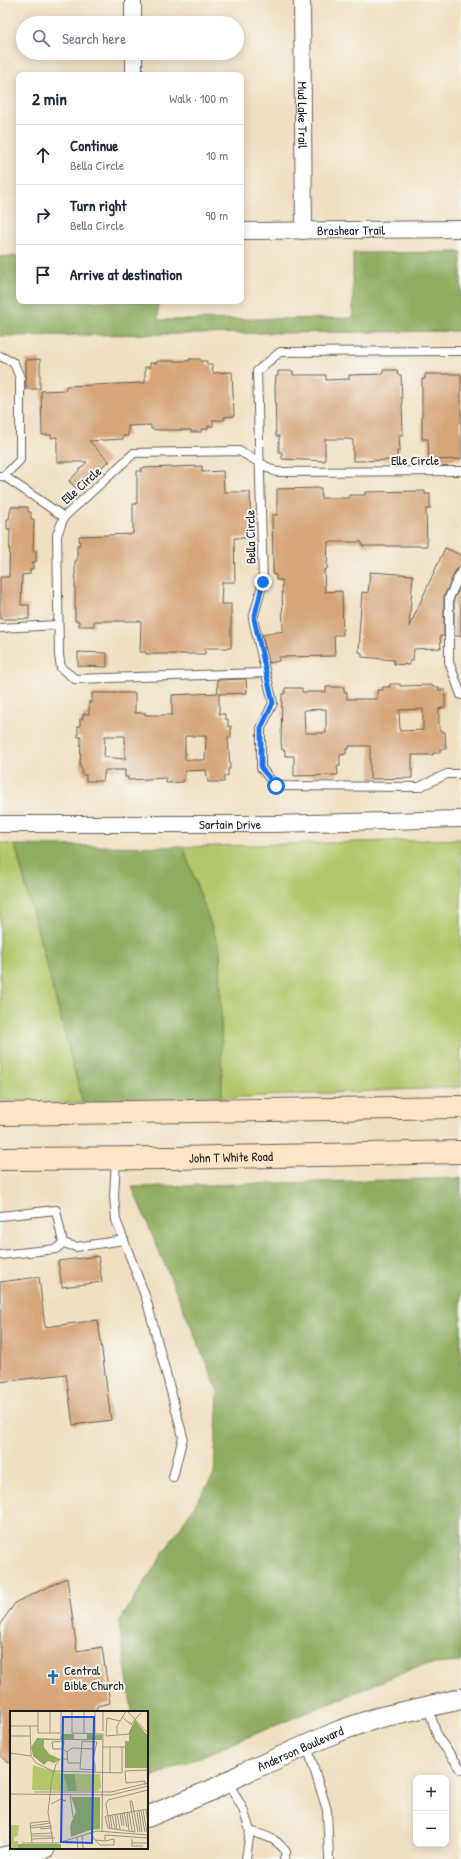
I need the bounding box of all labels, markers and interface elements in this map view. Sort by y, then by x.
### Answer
search box [16,16,244,60]
icon: search [30,27,52,49]
text: Search here [62,28,126,49]
street label: Mud Lake Trail [294,81,312,149]
text: 2 min [32,87,67,110]
text: Walk · 100 m [169,89,228,107]
text: Continue [70,135,118,156]
icon: ahead [32,144,54,166]
text: 10 m [206,146,228,164]
text: Bella Circle [70,156,124,174]
text: Turn right [70,195,126,216]
icon: right [32,204,54,226]
text: 90 m [206,206,228,224]
text: Bella Circle [70,216,124,234]
street label: Brashear Trail [317,221,386,239]
icon: arrive [32,264,54,286]
text: Arrive at destination [70,264,182,285]
street label: Elle Circle [391,451,439,469]
street label: Elle Circle [57,462,105,508]
street label: Bella Circle [241,510,259,564]
route end [254,573,272,591]
route start [267,777,285,795]
street label: Sartain Drive [199,815,261,833]
street label: John T White Road [189,1147,273,1167]
place label: Central Bible Church [64,1661,124,1694]
church icon: Central Bible Church [45,1669,61,1685]
inset map [10,1711,148,1849]
street label: Anderson Boulevard [254,1721,346,1775]
map controls [413,1775,449,1847]
button: + [413,1775,449,1811]
button: − [413,1811,449,1847]

